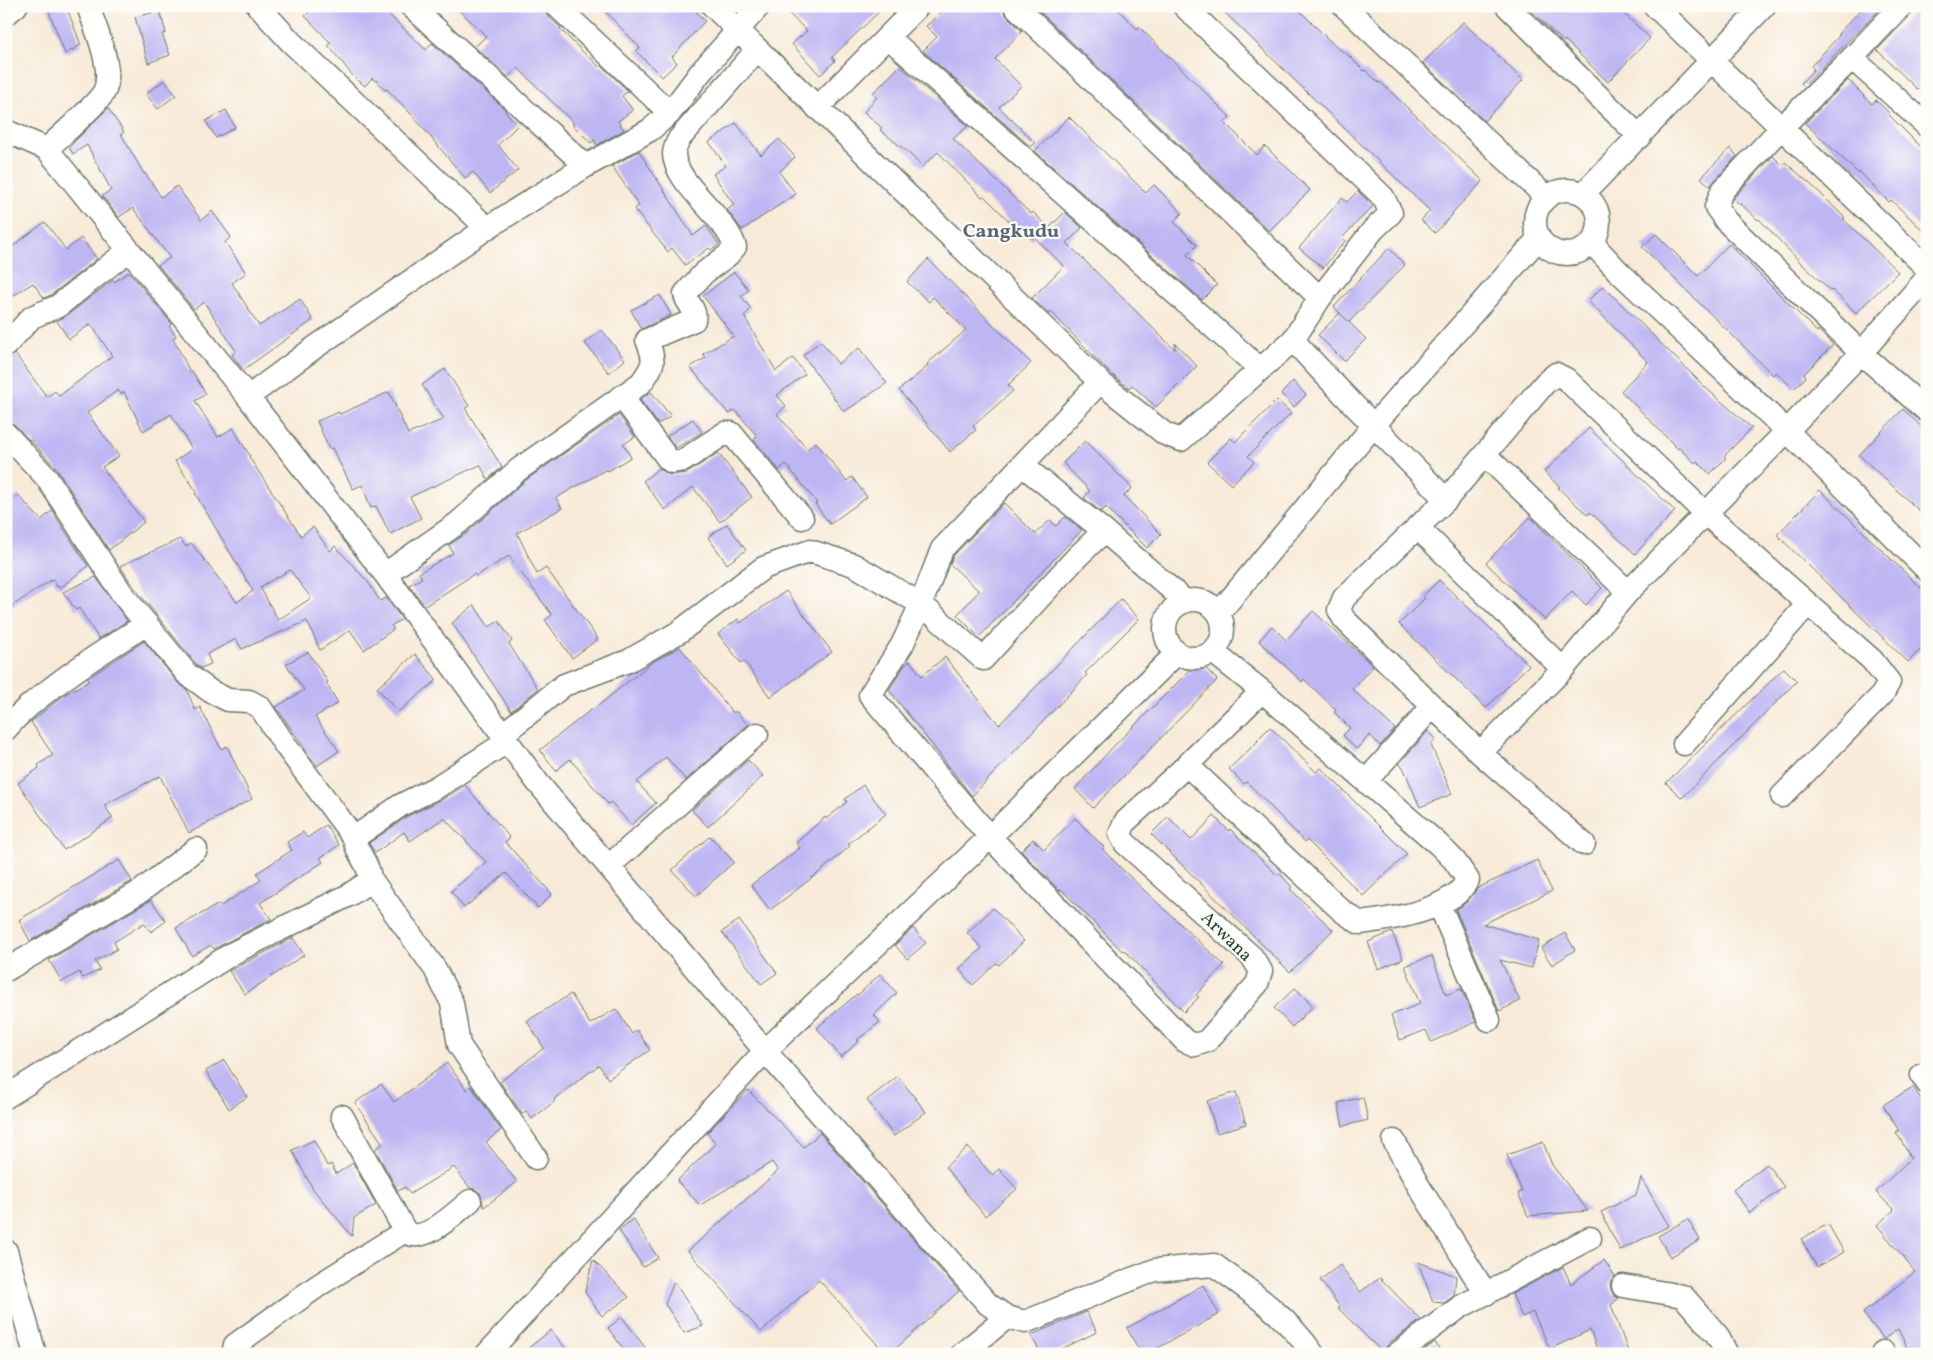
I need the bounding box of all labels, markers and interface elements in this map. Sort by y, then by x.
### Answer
district label: Cangkudu [963,218,1059,246]
street label: Arwana [1195,906,1257,968]

